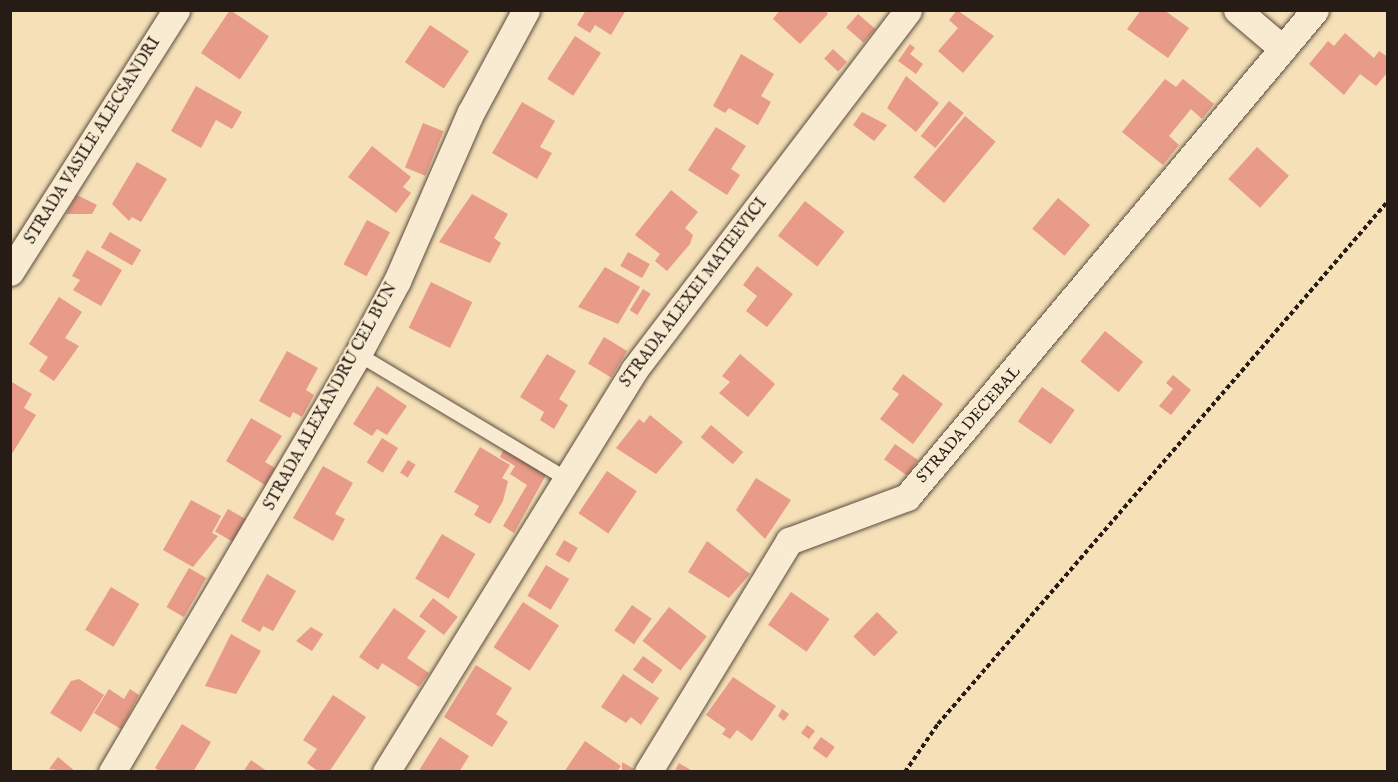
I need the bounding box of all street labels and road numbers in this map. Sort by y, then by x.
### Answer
street label: STRADA VASILE ALECSANDRI [21,34,165,248]
street label: STRADA ALEXEI MATEEVICI [617,195,771,391]
street label: STRADA ALEXANDRU CEL BUN [260,280,402,514]
street label: STRADA DECEBAL [913,363,1025,487]

